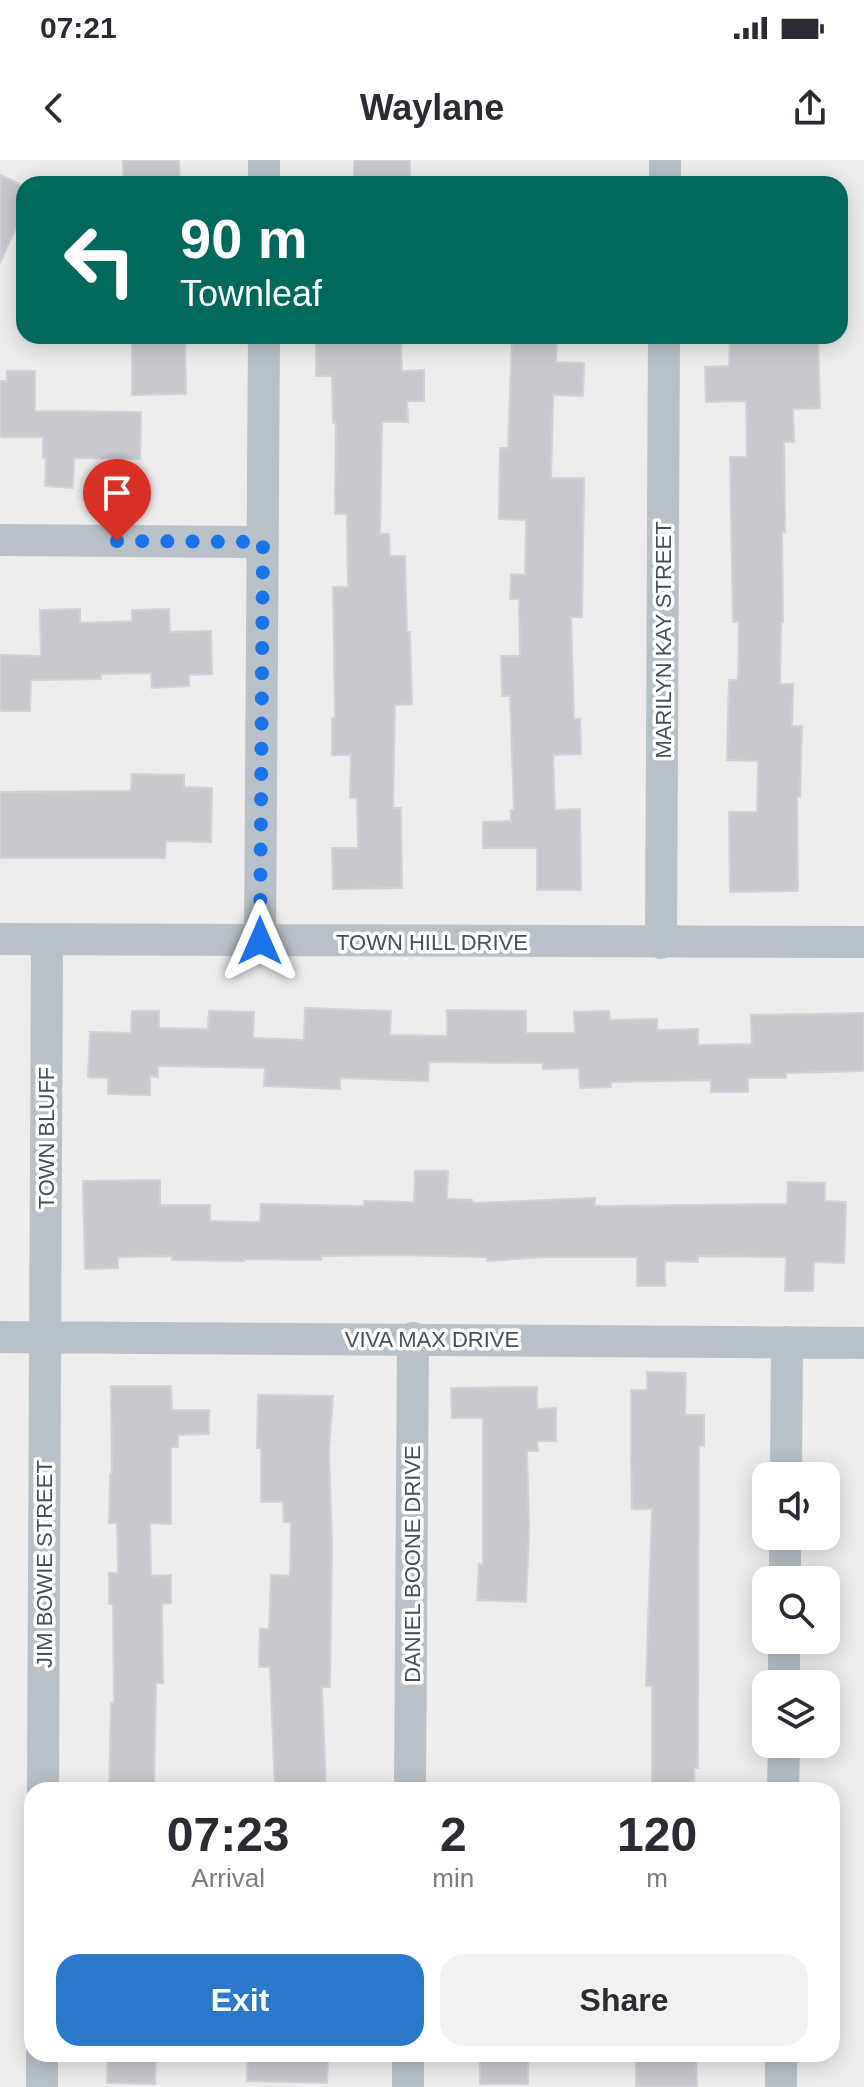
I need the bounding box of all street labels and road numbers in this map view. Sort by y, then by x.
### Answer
street label: MARILYN KAY STREET [651,521,676,759]
street label: TOWN HILL DRIVE [336,930,528,955]
street label: TOWN BLUFF [34,1067,59,1209]
street label: VIVA MAX DRIVE [345,1327,519,1352]
street label: DANIEL BOONE DRIVE [400,1445,425,1683]
street label: JIM BOWIE STREET [32,1460,57,1668]

